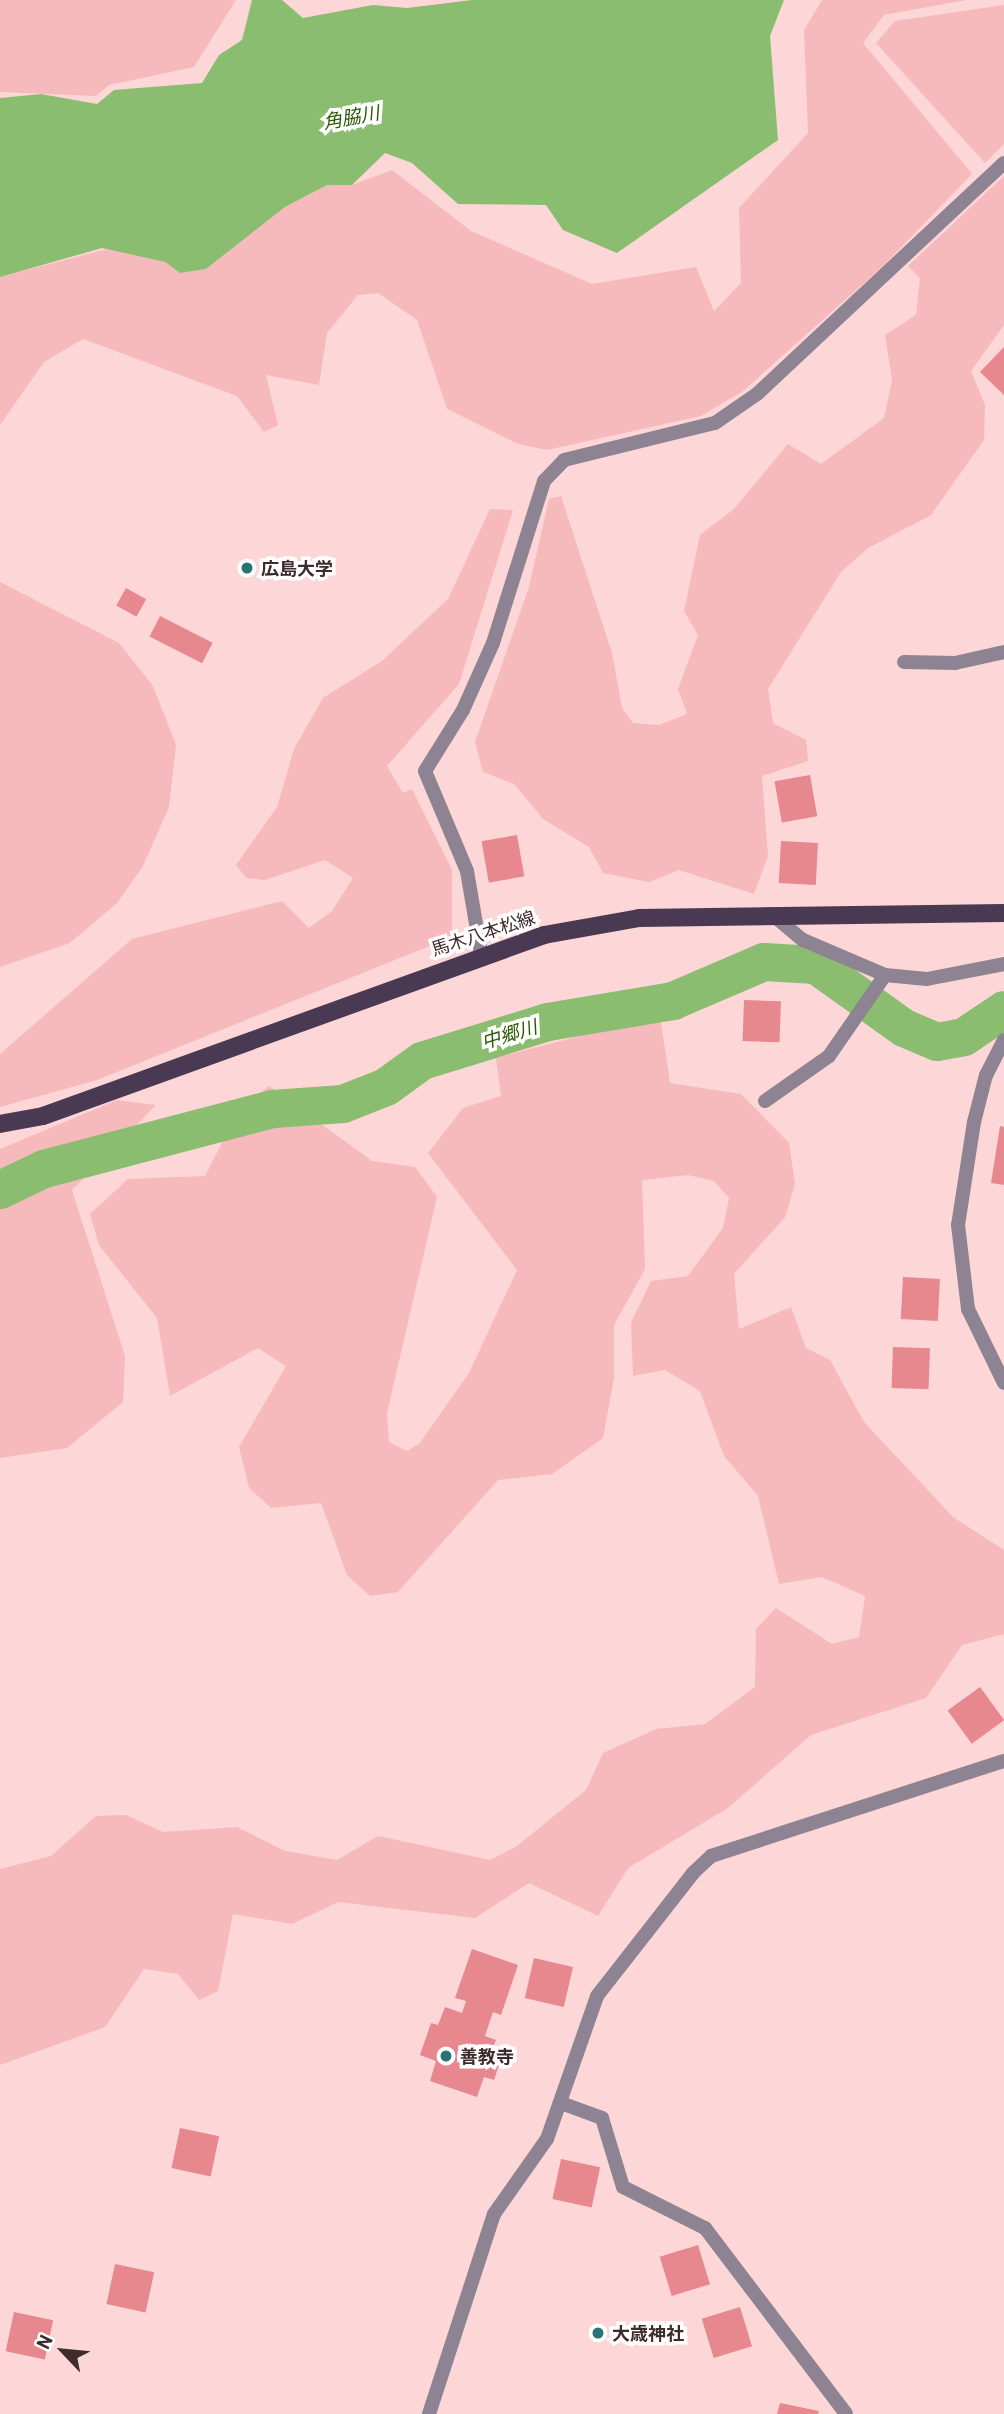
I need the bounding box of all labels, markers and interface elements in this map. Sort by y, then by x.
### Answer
water label: 角脇川 [321,101,381,133]
place label: 広島大学 [261,557,333,579]
marker: 広島大学 [239,560,255,576]
street label: 馬木八本松線 [428,906,538,960]
water label: 中郷川 [478,1015,540,1053]
place label: 善教寺 [460,2045,514,2067]
marker: 善教寺 [438,2048,454,2064]
north arrow [28,2316,98,2386]
place label: 大歳神社 [612,2322,684,2344]
marker: 大歳神社 [590,2325,606,2341]
text: N [31,2331,57,2352]

